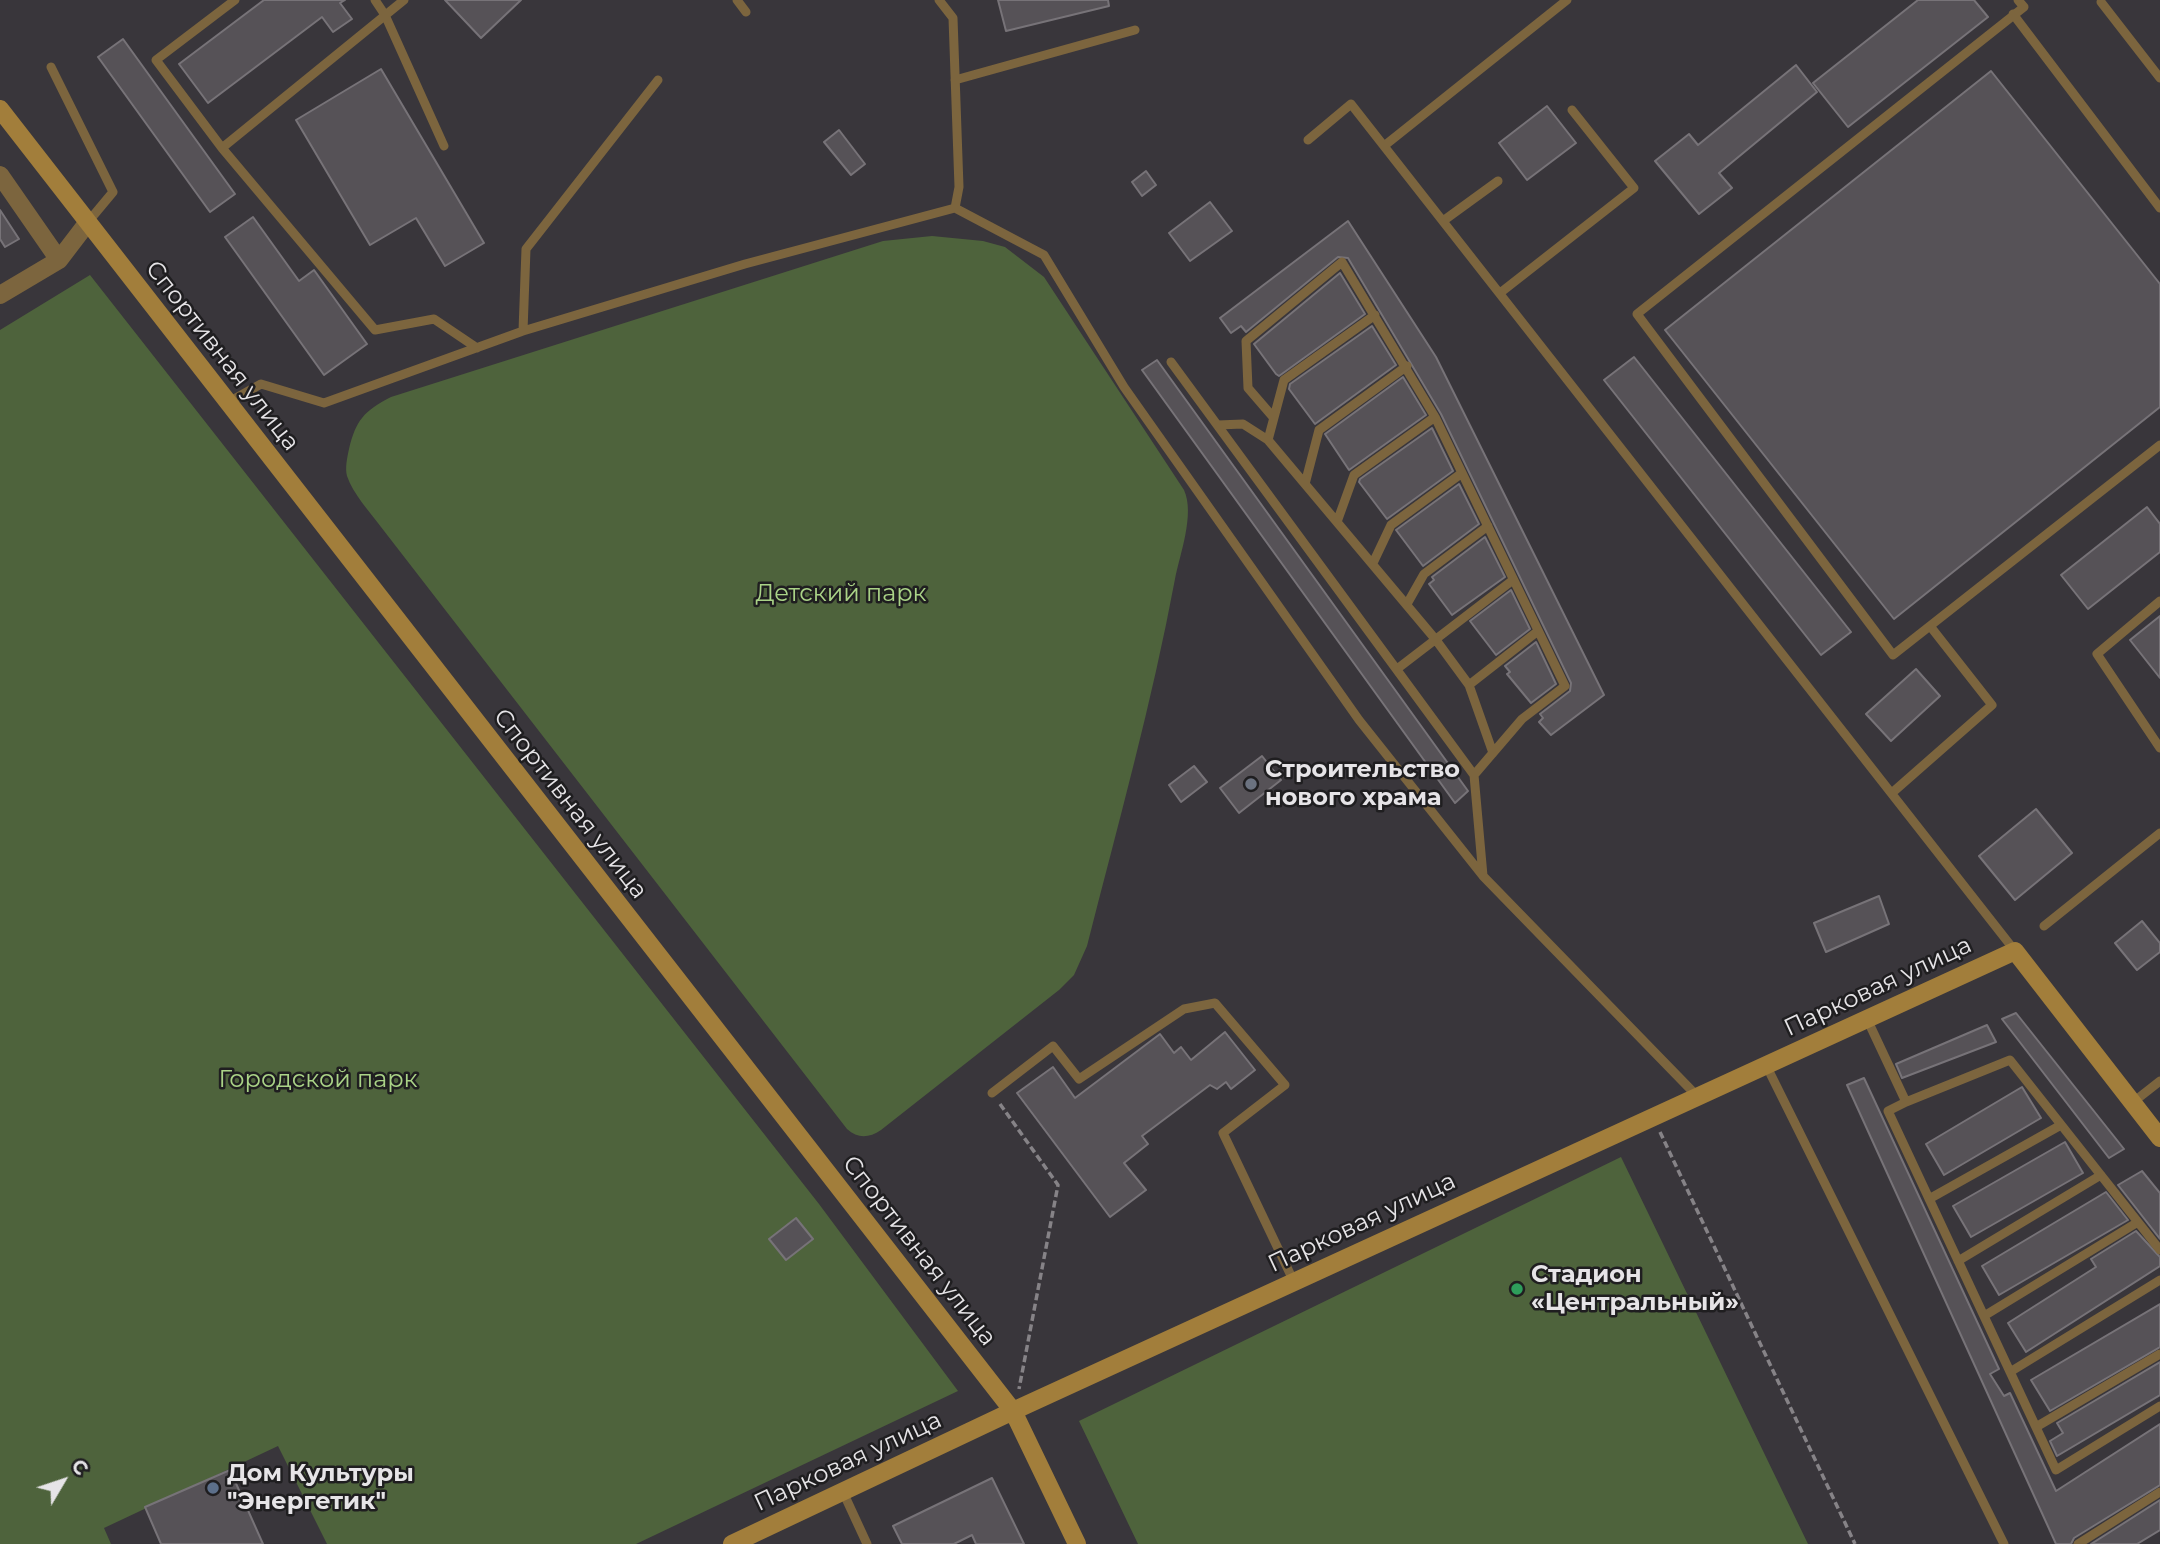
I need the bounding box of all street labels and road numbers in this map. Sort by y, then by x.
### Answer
street label: Спортивная улица [139,255,305,457]
street label: Спортивная улица [487,703,653,905]
street label: Парковая улица [1780,931,1976,1043]
street label: Спортивная улица [836,1150,1002,1352]
street label: Парковая улица [1264,1167,1460,1279]
street label: Парковая улица [750,1406,946,1518]

